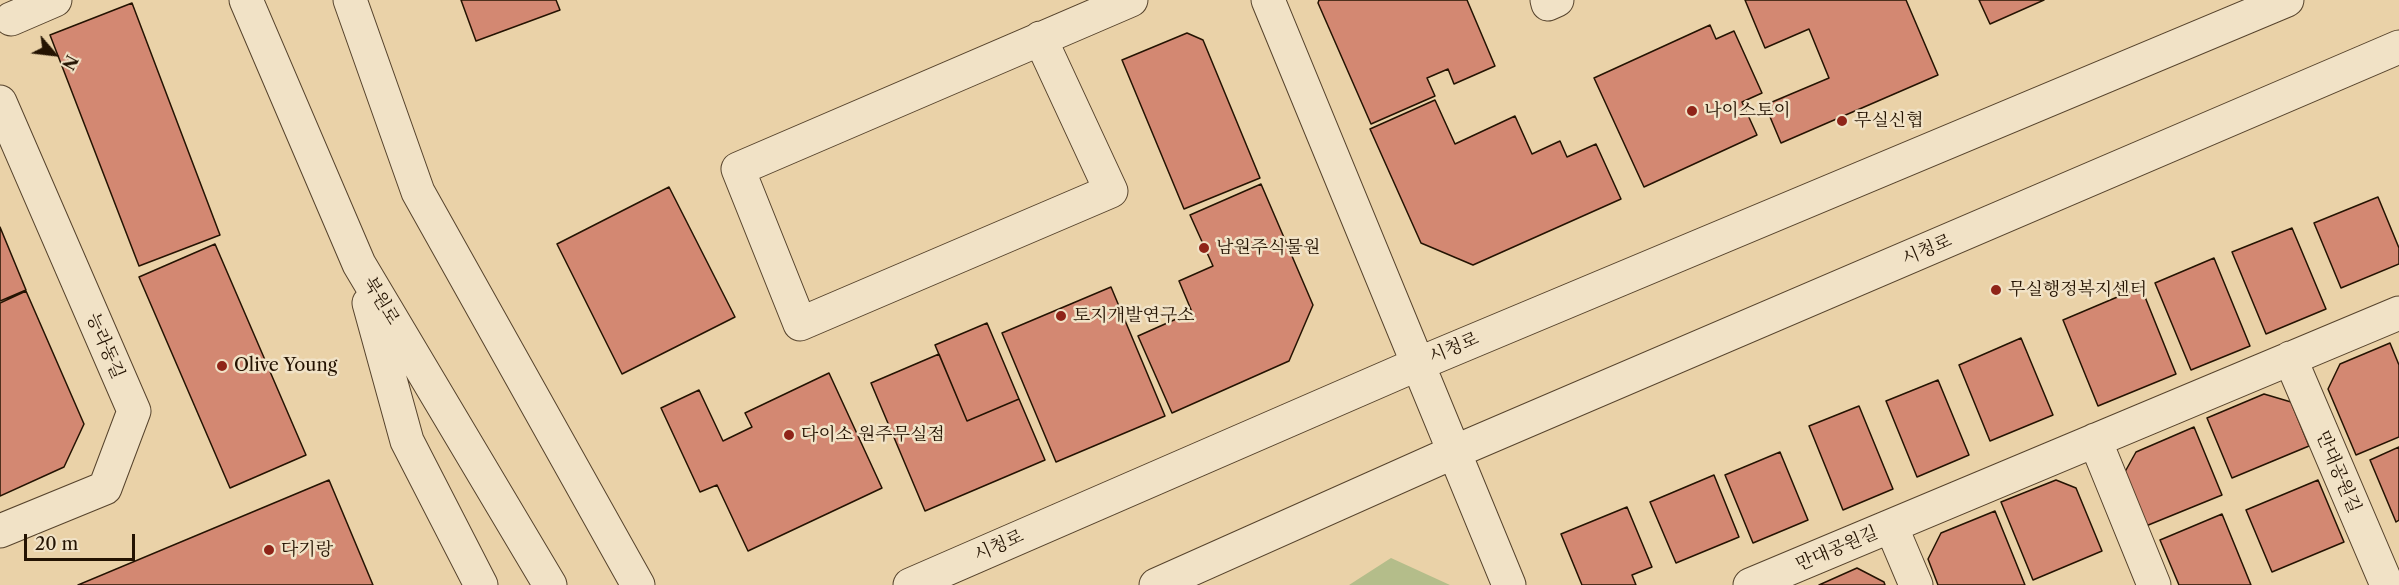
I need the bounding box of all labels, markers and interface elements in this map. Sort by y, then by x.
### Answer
north arrow [24,24,84,84]
text: N [58,52,82,73]
place label: 나이스토이 [1704,100,1791,122]
marker: 나이스토이 [1685,104,1699,118]
place label: 무실신협 [1854,110,1924,132]
marker: 무실신협 [1835,114,1849,128]
street label: 시청로 [1899,230,1955,270]
place label: 남원주식물원 [1216,237,1320,259]
marker: 남원주식물원 [1197,241,1211,255]
street label: 북원로 [358,273,404,329]
place label: 무실행정복지센터 [2008,279,2147,301]
marker: 무실행정복지센터 [1989,283,2003,297]
place label: 토지개발연구소 [1073,305,1195,327]
marker: 토지개발연구소 [1054,309,1068,323]
street label: 능라동길 [81,310,129,382]
street label: 시청로 [1426,328,1482,368]
place label: Olive Young [234,355,337,377]
marker: Olive Young [215,359,229,373]
place label: 다이소 원주무실점 [801,424,945,446]
marker: 다이소 원주무실점 [782,428,796,442]
street label: 만대공원길 [2311,428,2365,516]
scale bar [27,522,138,560]
street label: 만대공원길 [1793,522,1881,576]
street label: 시청로 [971,526,1027,566]
text: 20 m [35,533,78,555]
place label: 다기랑 [281,539,333,561]
marker: 다기랑 [262,543,276,557]

